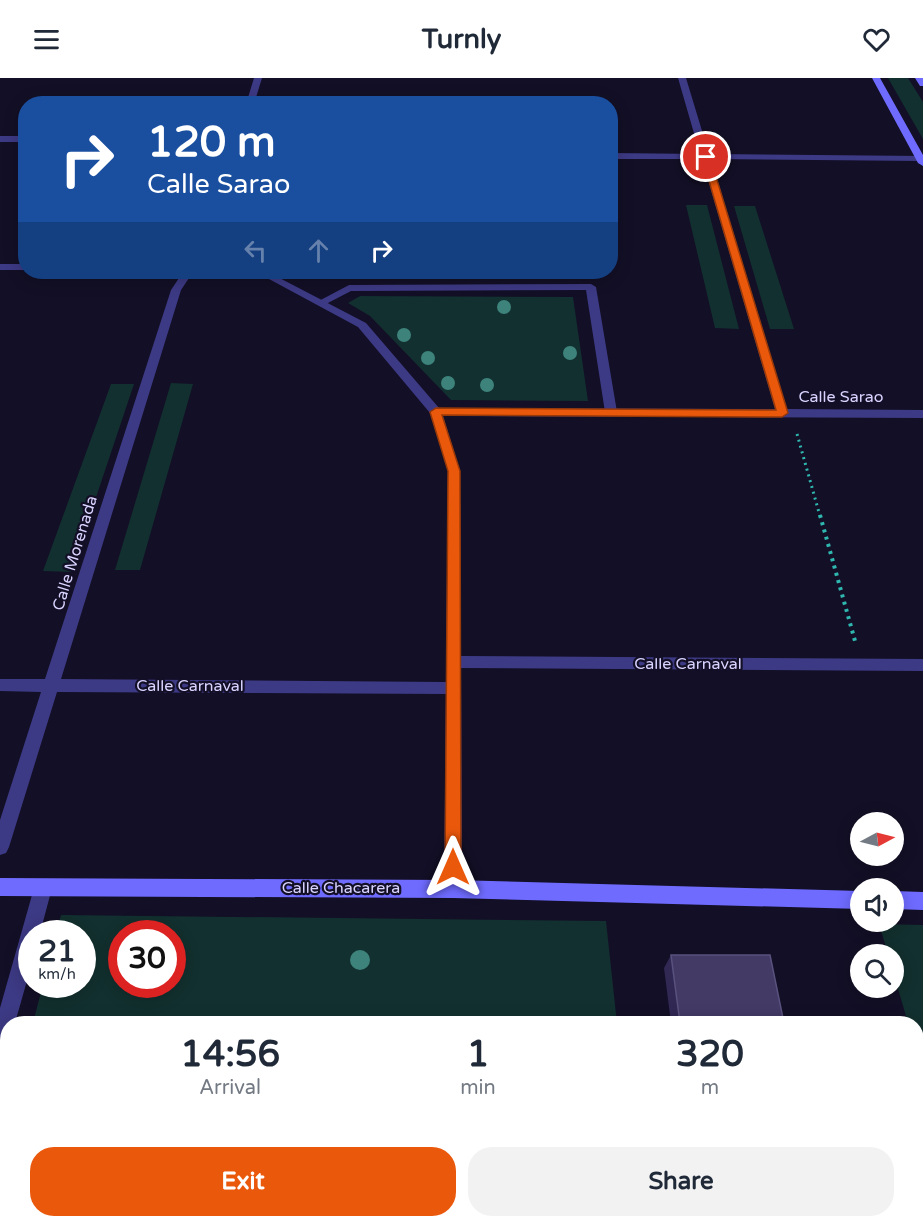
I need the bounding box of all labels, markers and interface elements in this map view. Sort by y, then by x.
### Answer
icon: menu [30,23,63,56]
text: Turnly [422,23,501,56]
icon: heart [860,23,893,56]
text: 120 m [147,117,276,168]
icon: right [48,120,126,198]
pin [680,131,731,182]
icon: arrive [689,140,722,173]
text: Calle Sarao [147,168,290,201]
icon: left [239,234,272,267]
icon: ahead [302,234,335,267]
icon: right [365,234,398,267]
street label: Calle Sarao [799,387,884,407]
street label: Calle Morenada [48,493,102,613]
street label: Calle Carnaval [634,654,742,674]
street label: Calle Carnaval [136,676,244,696]
north arrow [850,812,904,866]
map controls [850,812,904,998]
position arrow [421,835,485,899]
street label: Calle Chacarera [282,878,400,898]
button: sound [850,878,904,932]
speed limit sign: 30 [108,920,186,998]
text: 21 [38,933,76,970]
button: search [850,944,904,998]
text: km/h [38,965,76,983]
text: 14:56 [180,1033,280,1076]
text: 1 [467,1033,489,1076]
text: 320 [676,1033,744,1076]
text: Arrival [199,1076,261,1100]
text: min [460,1076,496,1100]
text: m [701,1076,719,1100]
button: Exit [30,1147,456,1216]
button: Share [468,1147,894,1216]

